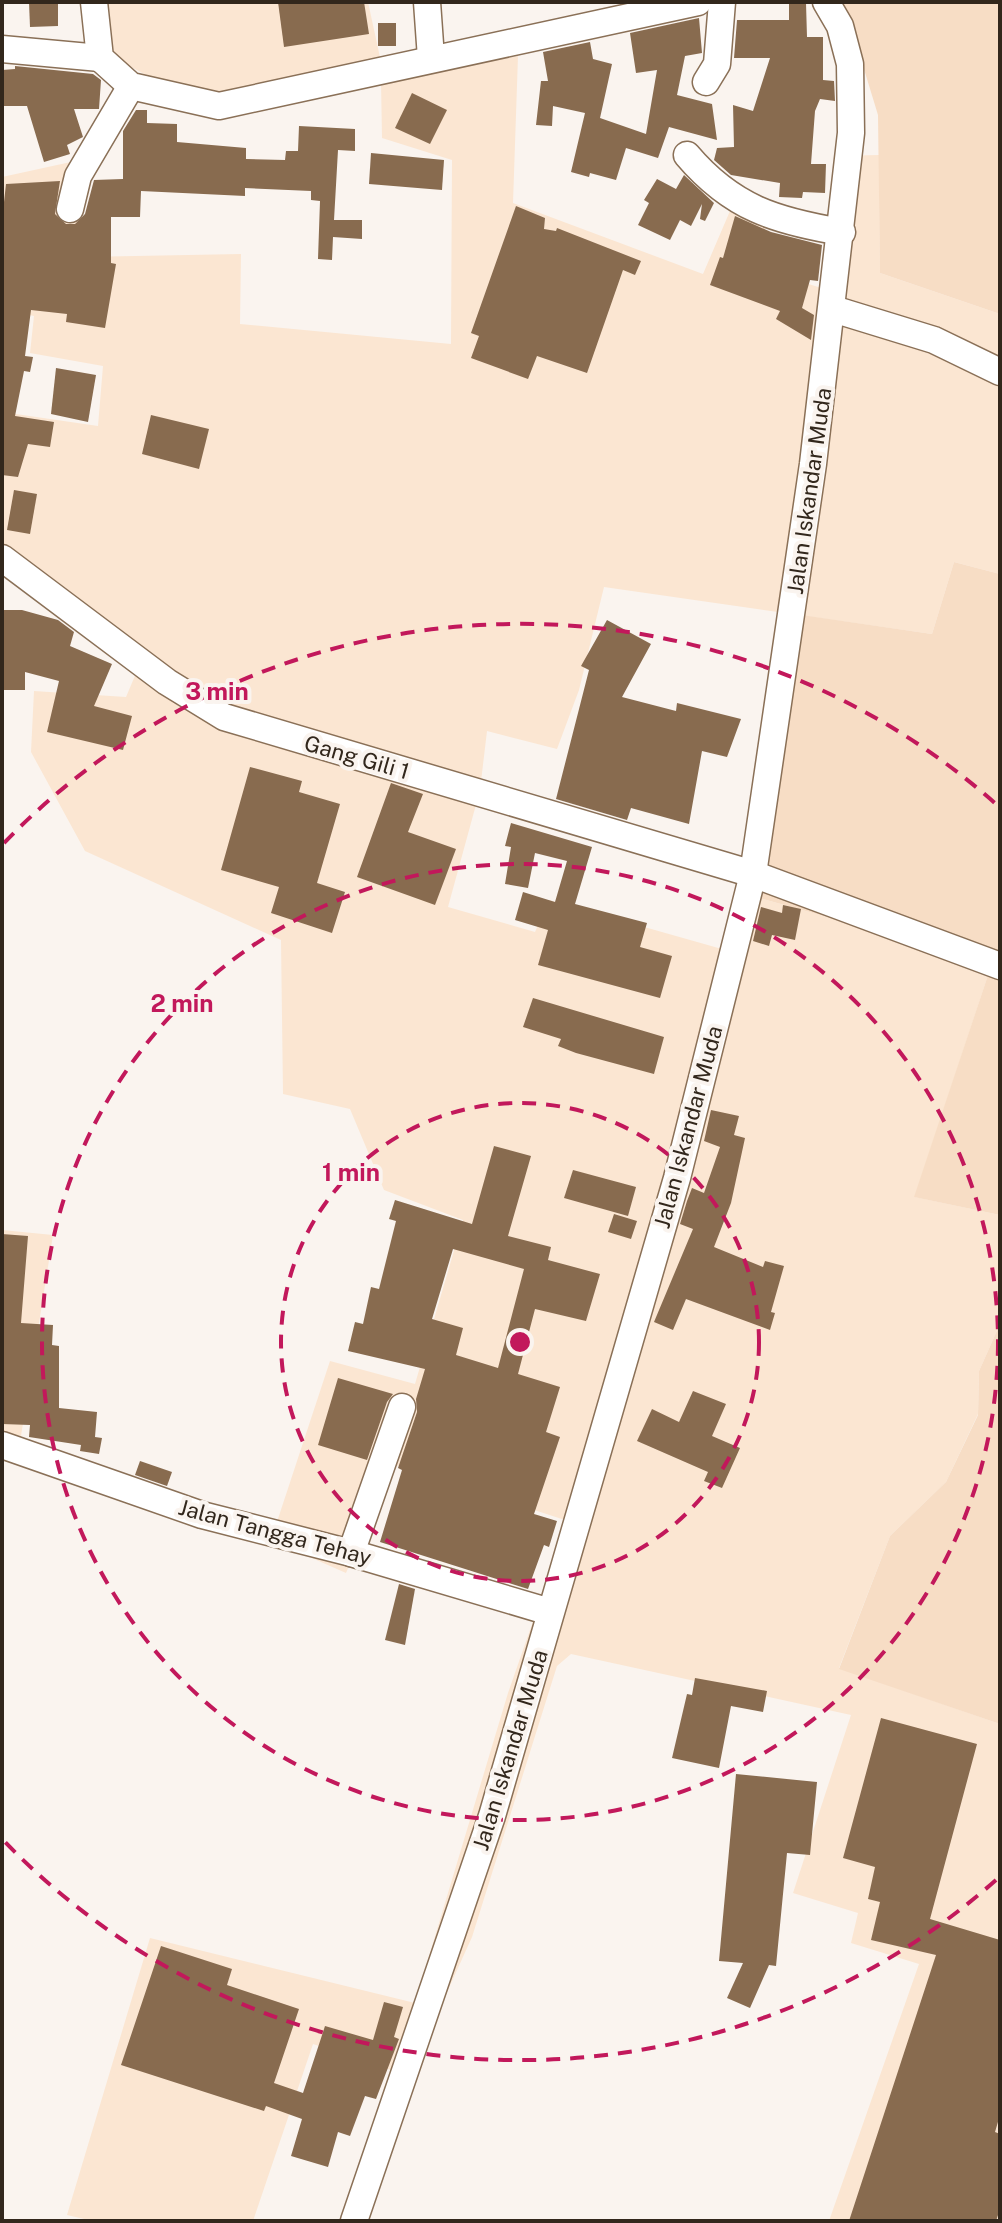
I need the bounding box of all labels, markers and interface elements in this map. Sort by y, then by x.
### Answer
street label: Jalan Iskandar Muda [782,386,836,596]
text: 3 min [185,677,249,705]
street label: Gang Gili 1 [301,730,413,784]
text: 2 min [151,989,213,1017]
street label: Jalan Iskandar Muda [648,1023,728,1231]
text: 1 min [322,1158,380,1186]
centre of rings [506,1328,534,1356]
street label: Jalan Tangga Tehay [176,1494,374,1570]
street label: Jalan Iskandar Muda [467,1646,553,1854]

